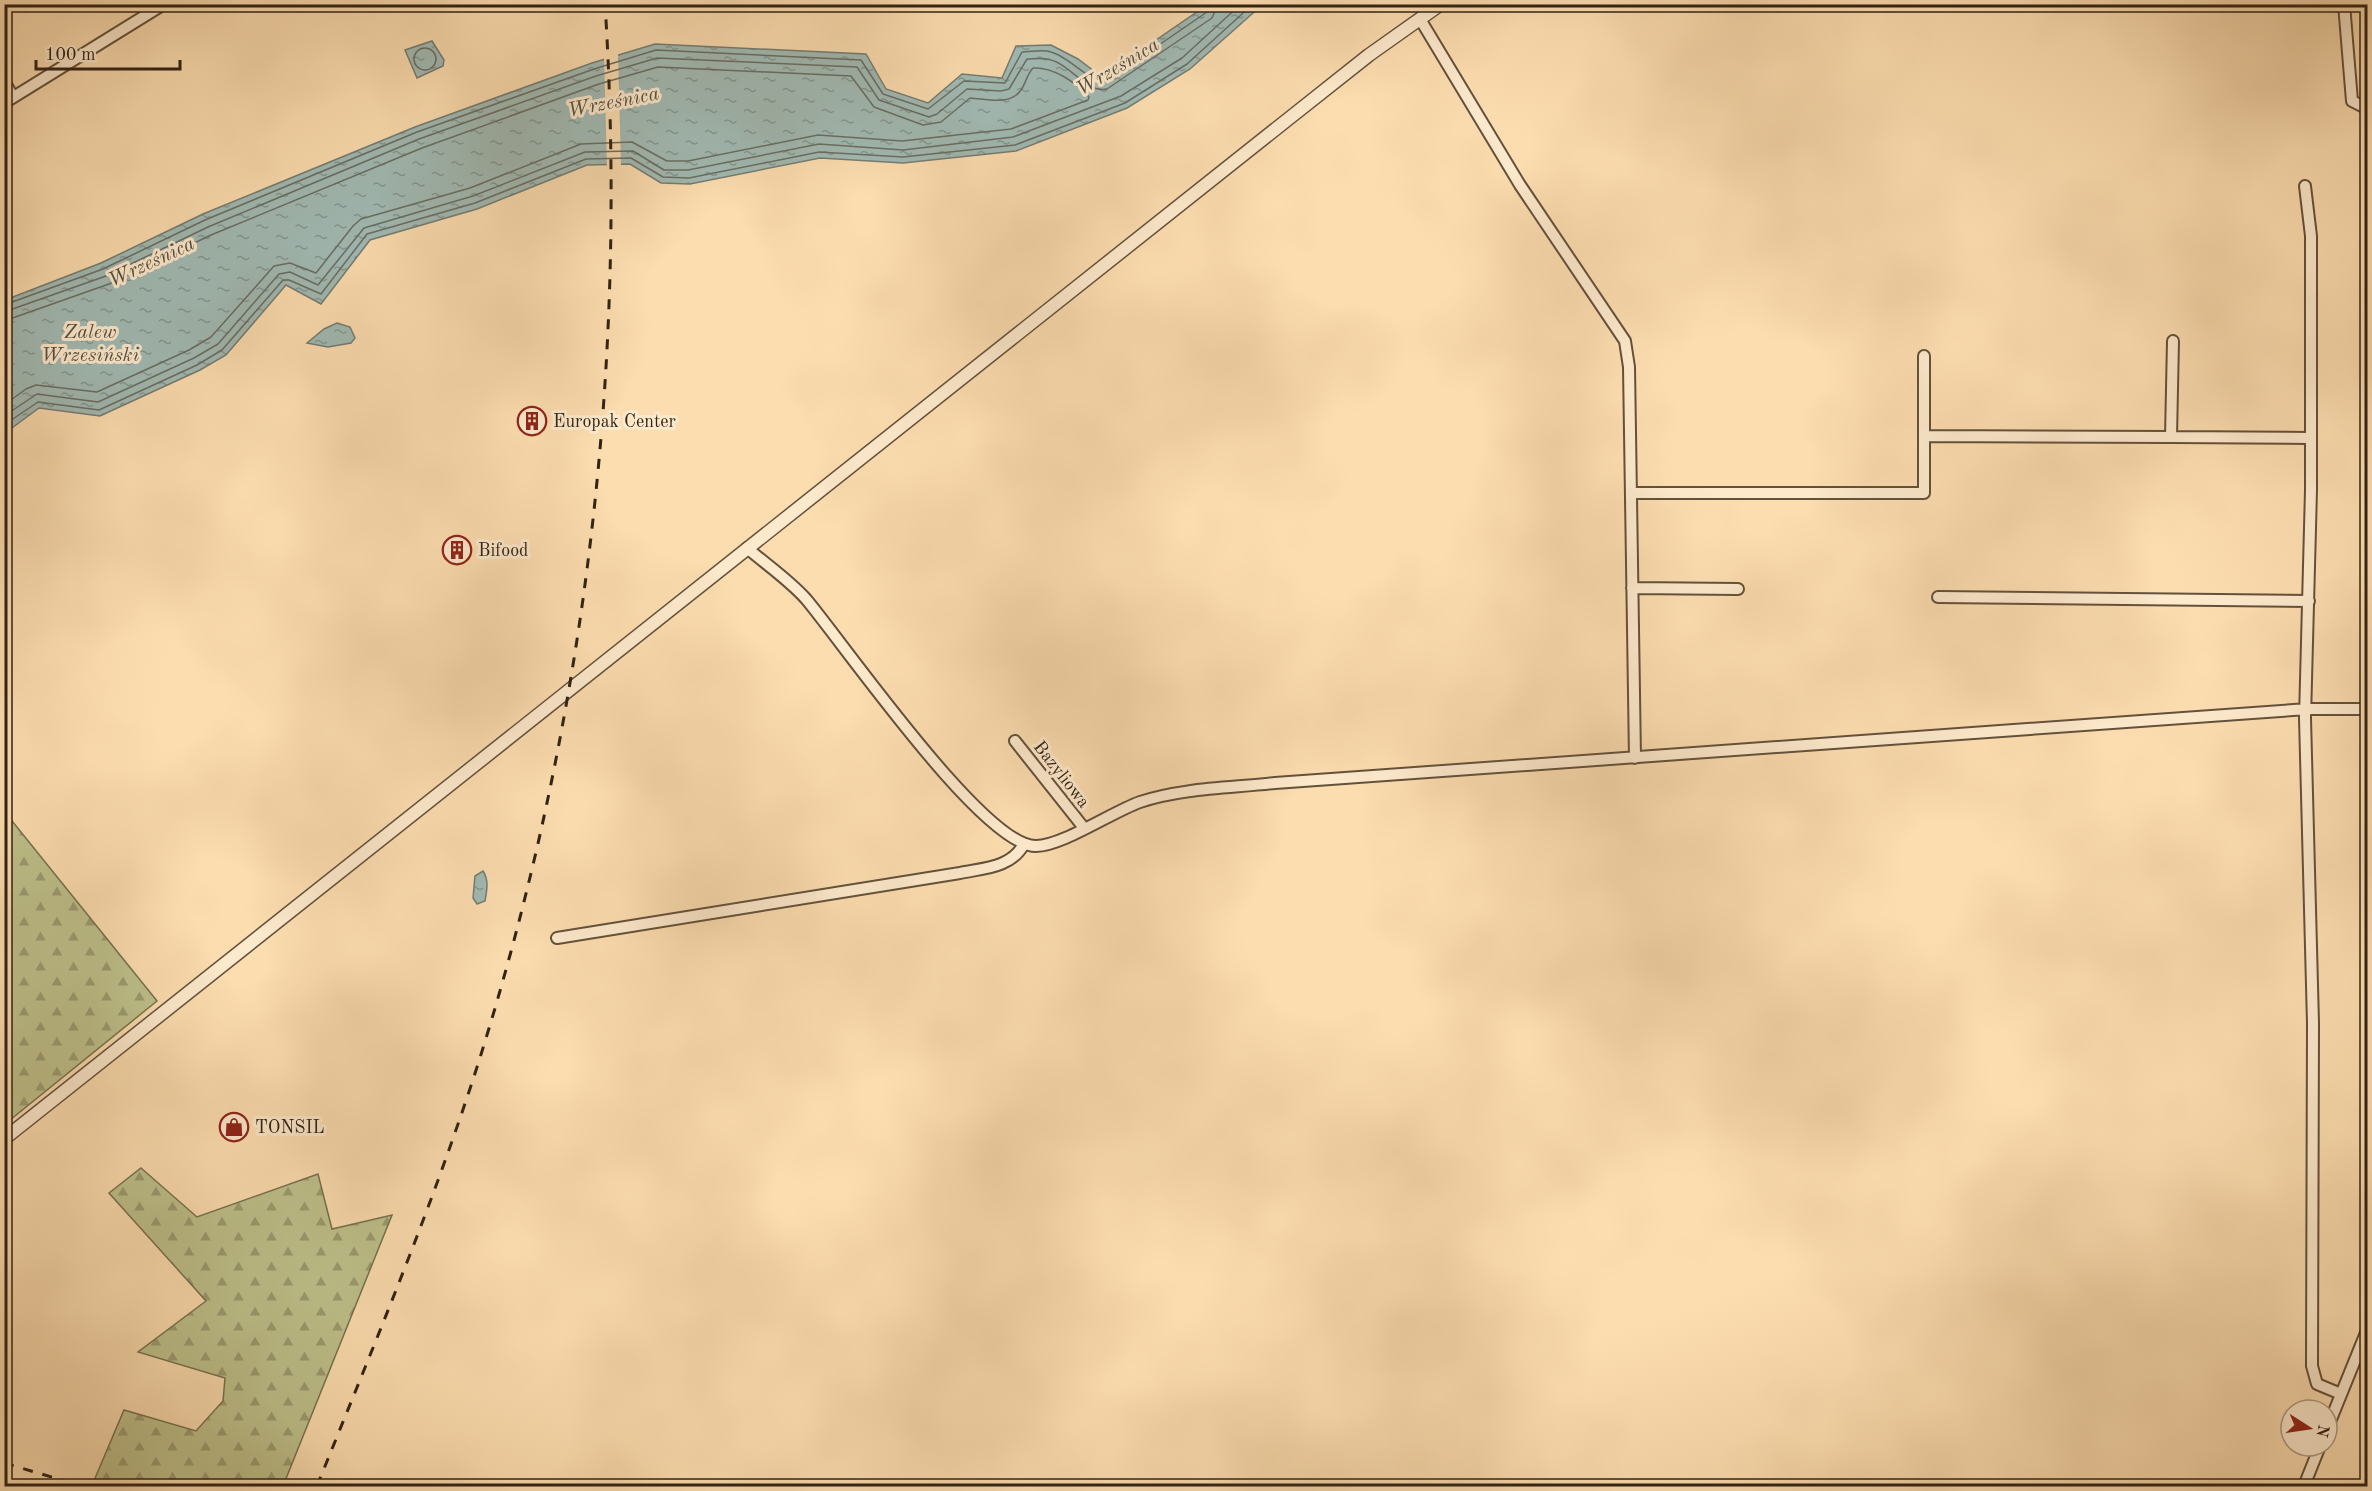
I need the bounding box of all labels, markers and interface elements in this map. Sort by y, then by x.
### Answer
scale bar [36,33,180,71]
water label: Wrześnica [1073,35,1163,100]
text: 100 m [45,46,96,64]
water label: Wrześnica [566,84,661,122]
water label: Wrześnica [106,234,198,292]
water label: Zalew Wrzesiński [41,323,140,366]
building icon: Europak Center [516,405,548,437]
place label: Europak Center [553,413,677,431]
building icon: Bifood [441,534,473,566]
place label: Bifood [478,542,528,560]
street label: Bazyliowa [1030,738,1093,812]
shop icon: TONSIL [218,1111,250,1143]
place label: TONSIL [255,1119,325,1137]
north arrow [2279,1398,2339,1458]
text: N [2312,1423,2331,1439]

